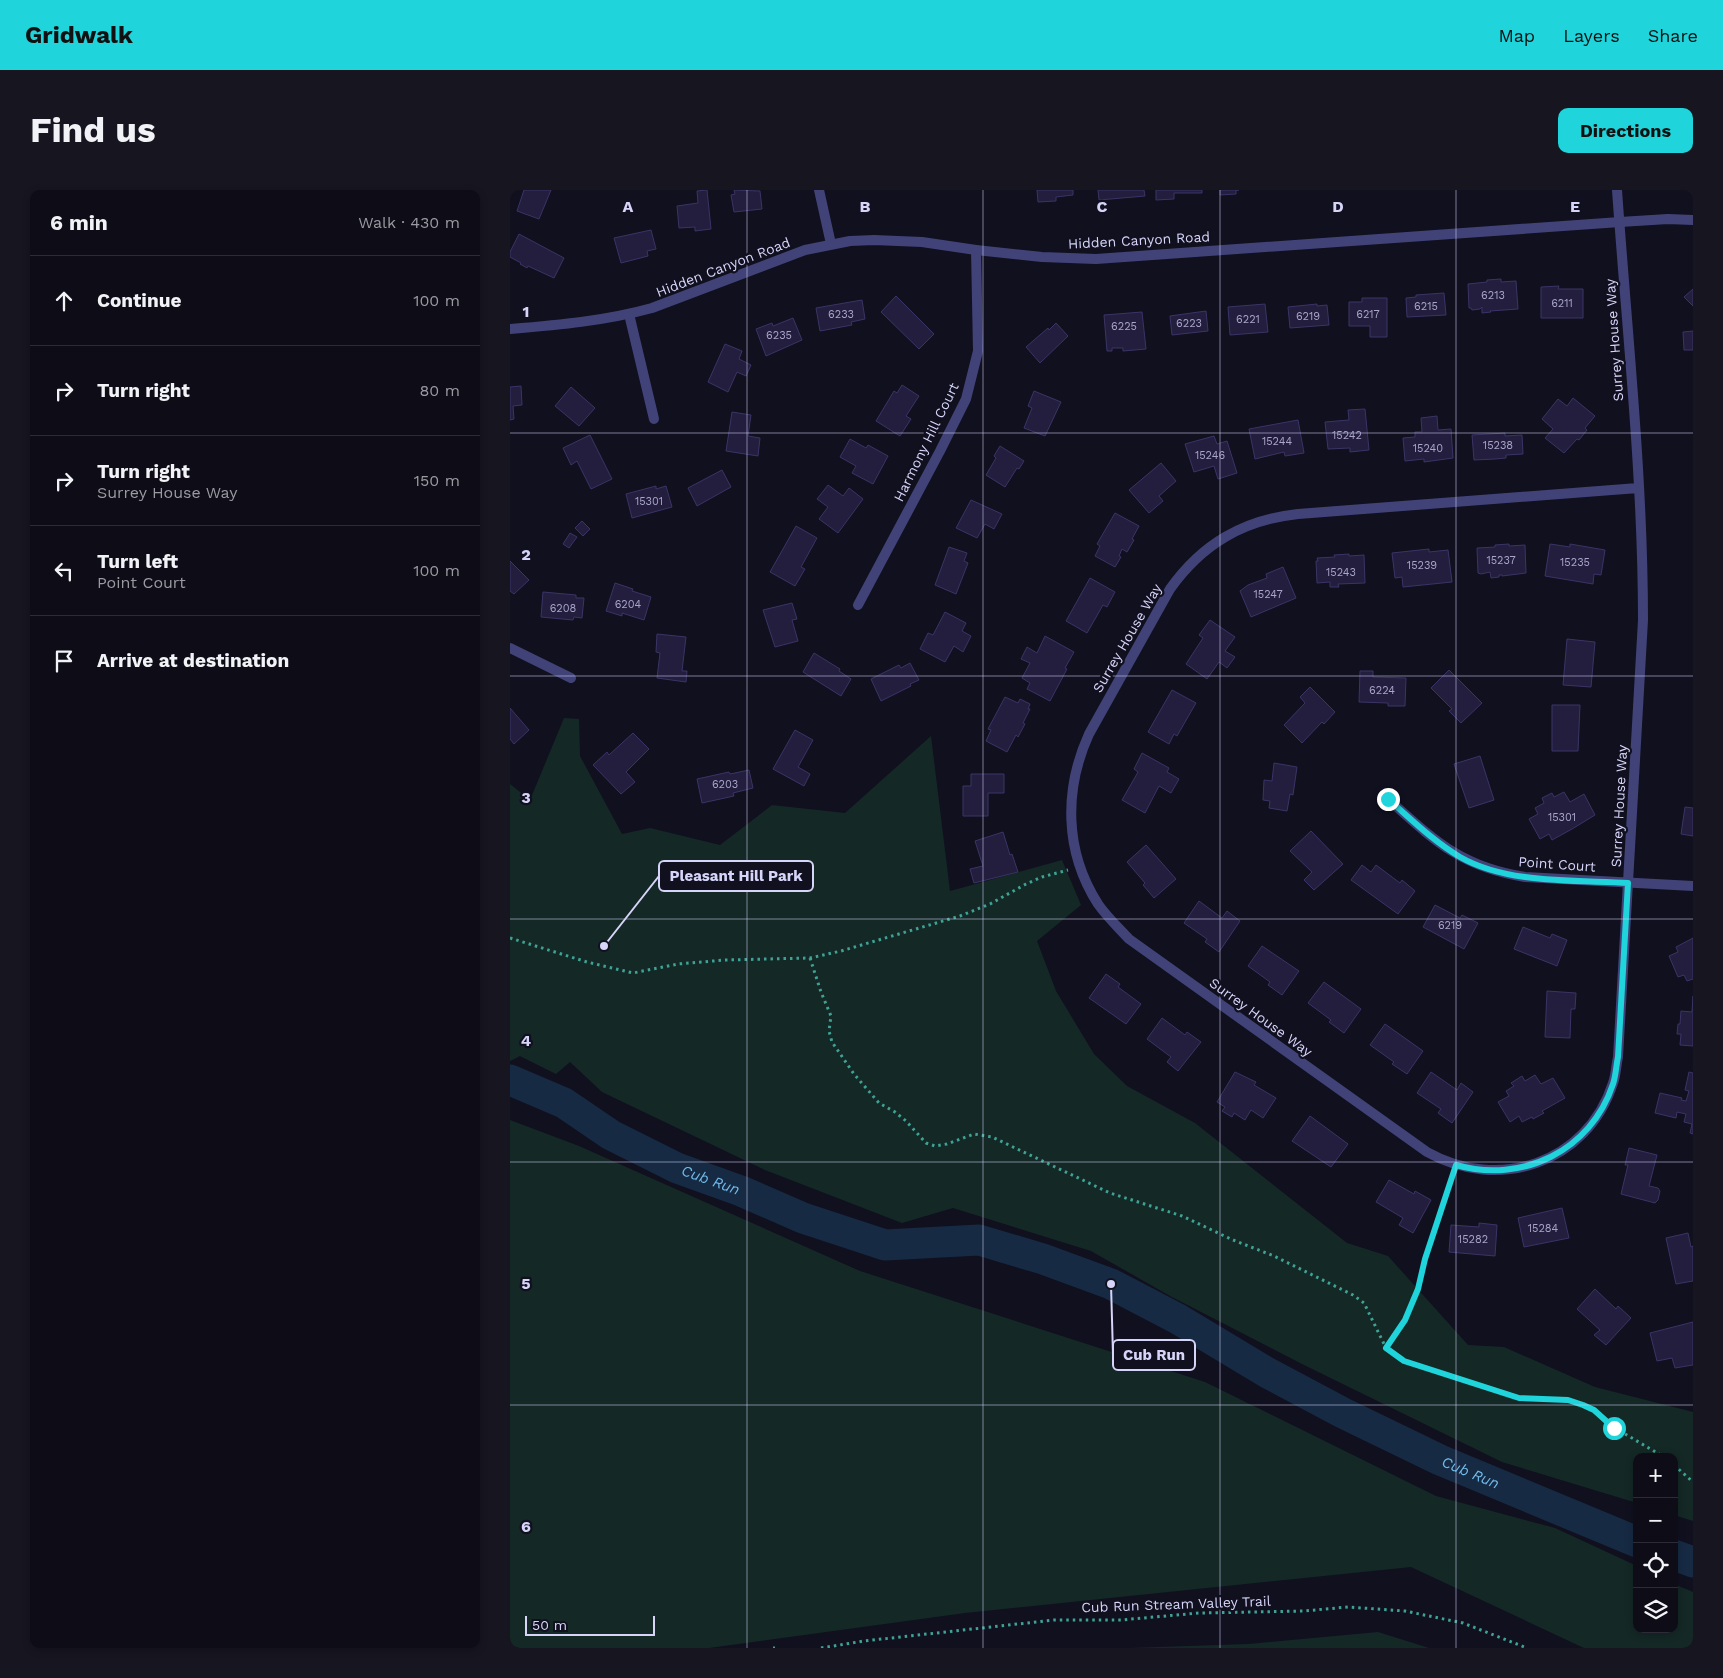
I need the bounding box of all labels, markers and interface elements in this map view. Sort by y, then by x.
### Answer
text: Gridwalk [25,21,133,49]
text: Map [1498,25,1535,46]
text: Layers [1563,25,1620,46]
text: Share [1648,25,1698,46]
button: Directions [1558,108,1693,153]
text: Find us [30,109,156,151]
text: A [623,197,634,216]
text: B [860,197,871,216]
text: C [1097,197,1108,216]
text: D [1332,197,1344,216]
text: E [1570,197,1580,216]
text: 6 min [50,210,108,235]
text: Walk · 430 m [358,213,460,232]
street label: Hidden Canyon Road [1068,228,1210,252]
street label: Hidden Canyon Road [654,234,792,300]
street label: Surrey House Way [1602,277,1626,402]
icon: ahead [50,287,78,315]
text: Continue [97,289,181,312]
house number: 6213 [1481,289,1505,302]
text: 100 m [413,291,460,310]
house number: 6211 [1551,297,1573,310]
house number: 6215 [1414,300,1438,313]
text: 1 [523,302,529,321]
house number: 6233 [828,308,854,321]
house number: 6217 [1356,308,1380,321]
house number: 6219 [1296,310,1320,323]
house number: 6221 [1236,313,1260,326]
house number: 6223 [1176,317,1202,330]
house number: 6225 [1111,320,1137,333]
house number: 6235 [766,329,792,342]
icon: right [50,377,78,405]
text: Turn right [97,379,190,402]
street label: Harmony Hill Court [890,380,962,504]
text: 80 m [419,381,460,400]
house number: 15242 [1332,429,1362,442]
house number: 15244 [1262,435,1292,448]
house number: 15238 [1483,439,1513,452]
house number: 15240 [1413,442,1443,455]
house number: 15246 [1195,449,1225,462]
text: Turn right [97,460,190,483]
icon: right [50,467,78,495]
text: 150 m [414,471,460,490]
text: Surrey House Way [97,483,237,502]
house number: 15301 [635,495,663,508]
text: 2 [521,545,531,564]
text: Turn left [97,550,178,573]
house number: 15237 [1486,554,1516,567]
house number: 15235 [1560,556,1590,569]
icon: left [50,557,78,585]
house number: 15239 [1407,559,1437,572]
text: 100 m [413,561,460,580]
house number: 15243 [1326,566,1356,579]
text: Point Court [97,573,186,592]
street label: Surrey House Way [1089,580,1165,695]
house number: 15247 [1253,588,1283,601]
house number: 6204 [615,598,642,611]
house number: 6208 [550,602,577,615]
icon: arrive [50,647,78,675]
text: Arrive at destination [97,649,289,672]
house number: 6224 [1369,684,1395,697]
street label: Surrey House Way [1608,743,1630,868]
house number: 6203 [712,778,738,791]
text: 3 [521,788,531,807]
route end [1377,788,1400,811]
house number: 15301 [1548,811,1576,824]
street label: Point Court [1518,853,1596,875]
callout: Pleasant Hill Park [659,861,813,891]
text: Pleasant Hill Park [670,867,803,885]
house number: 6219 [1438,919,1462,932]
street label: Surrey House Way [1207,974,1316,1060]
text: 4 [521,1031,531,1050]
water label: Cub Run [679,1161,742,1199]
house number: 15284 [1528,1222,1559,1235]
house number: 15282 [1458,1233,1488,1246]
text: 5 [521,1274,531,1293]
callout: Cub Run [1113,1340,1195,1370]
text: Cub Run [1123,1346,1185,1364]
route start [1603,1417,1626,1440]
water label: Cub Run [1439,1453,1502,1493]
map controls [1633,1453,1678,1633]
button: + [1633,1453,1678,1498]
button: − [1633,1498,1678,1543]
text: 6 [521,1517,531,1536]
button: locate [1633,1543,1678,1588]
button: layers [1633,1588,1678,1633]
street label: Cub Run Stream Valley Trail [1081,1593,1272,1615]
scale bar [525,1613,655,1636]
text: 50 m [532,1617,567,1633]

